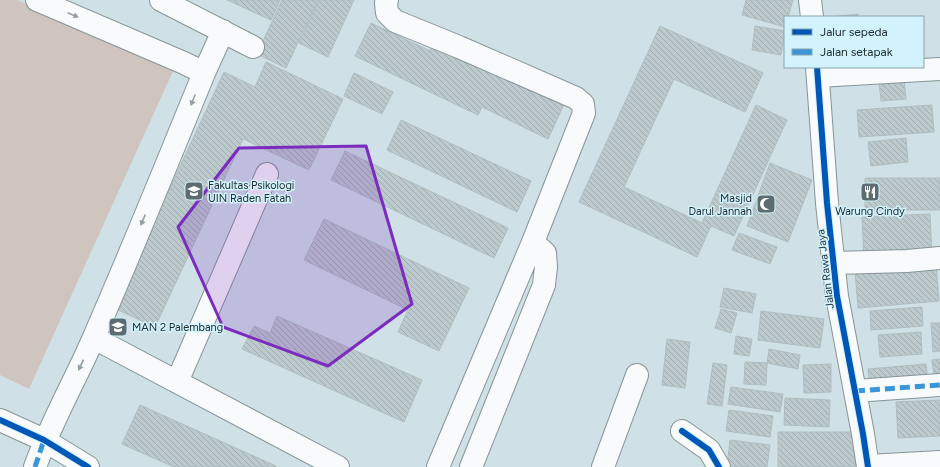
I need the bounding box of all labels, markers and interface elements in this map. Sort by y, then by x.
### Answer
one-way arrow [67,13,79,19]
legend [784,16,924,68]
text: Jalur sepeda [820,25,888,39]
text: Jalan setapak [820,45,893,59]
one-way arrow [190,94,196,105]
place label: Fakultas Psikologi UIN Raden Fatah [208,179,294,205]
school or university icon: Fakultas Psikologi UIN Raden Fatah [183,180,205,202]
restaurant icon: Warung Cindy [859,181,881,203]
place label: Masjid Darul Jannah [689,192,752,218]
mosque icon: Masjid Darul Jannah [755,193,777,215]
place label: Warung Cindy [835,205,905,218]
one-way arrow [140,214,146,225]
street label: Jalan Rawa Jaya [814,229,837,309]
school or university icon: MAN 2 Palembang [107,316,129,338]
place label: MAN 2 Palembang [132,321,223,334]
one-way arrow [78,359,84,371]

